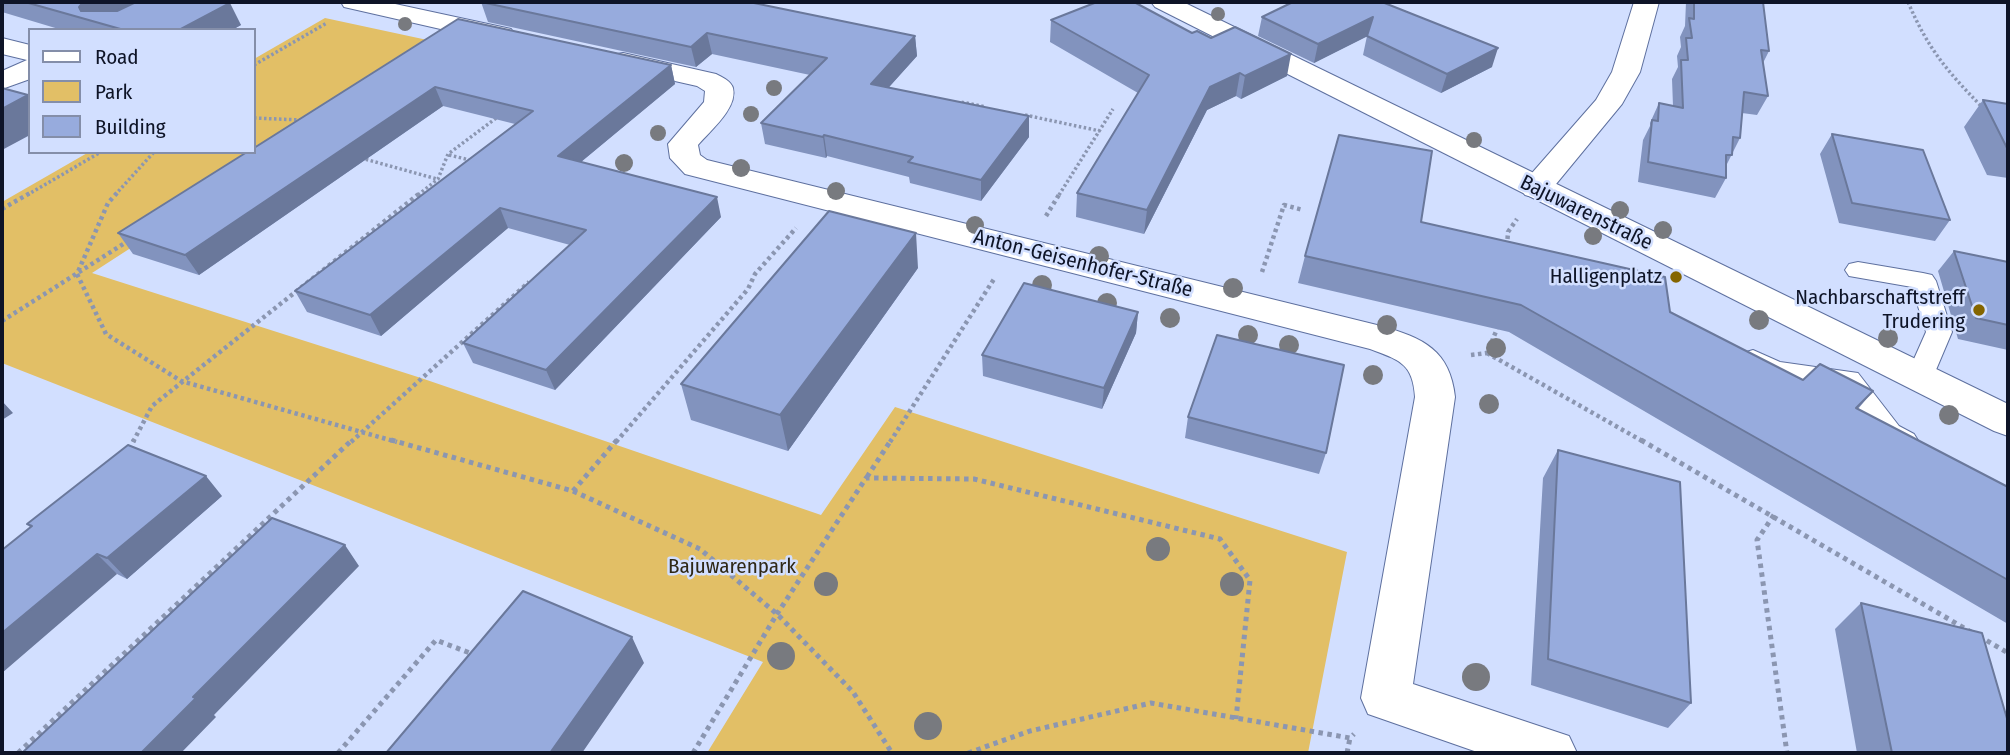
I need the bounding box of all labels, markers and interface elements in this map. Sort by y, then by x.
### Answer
legend [28,28,256,154]
text: Road [95,44,139,70]
text: Park [95,79,132,105]
text: Building [95,114,166,140]
street label: Bajuwarenstraße [1516,170,1656,256]
street label: Anton-Geisenhofer-Straße [971,225,1195,303]
place label: Halligenplatz [1550,264,1662,290]
marker: Halligenplatz [1668,269,1684,285]
place label: Nachbarschaftstreff Trudering [1795,285,1965,335]
marker: Nachbarschaftstreff Trudering [1971,302,1987,318]
park label: Bajuwarenpark [668,554,796,580]

